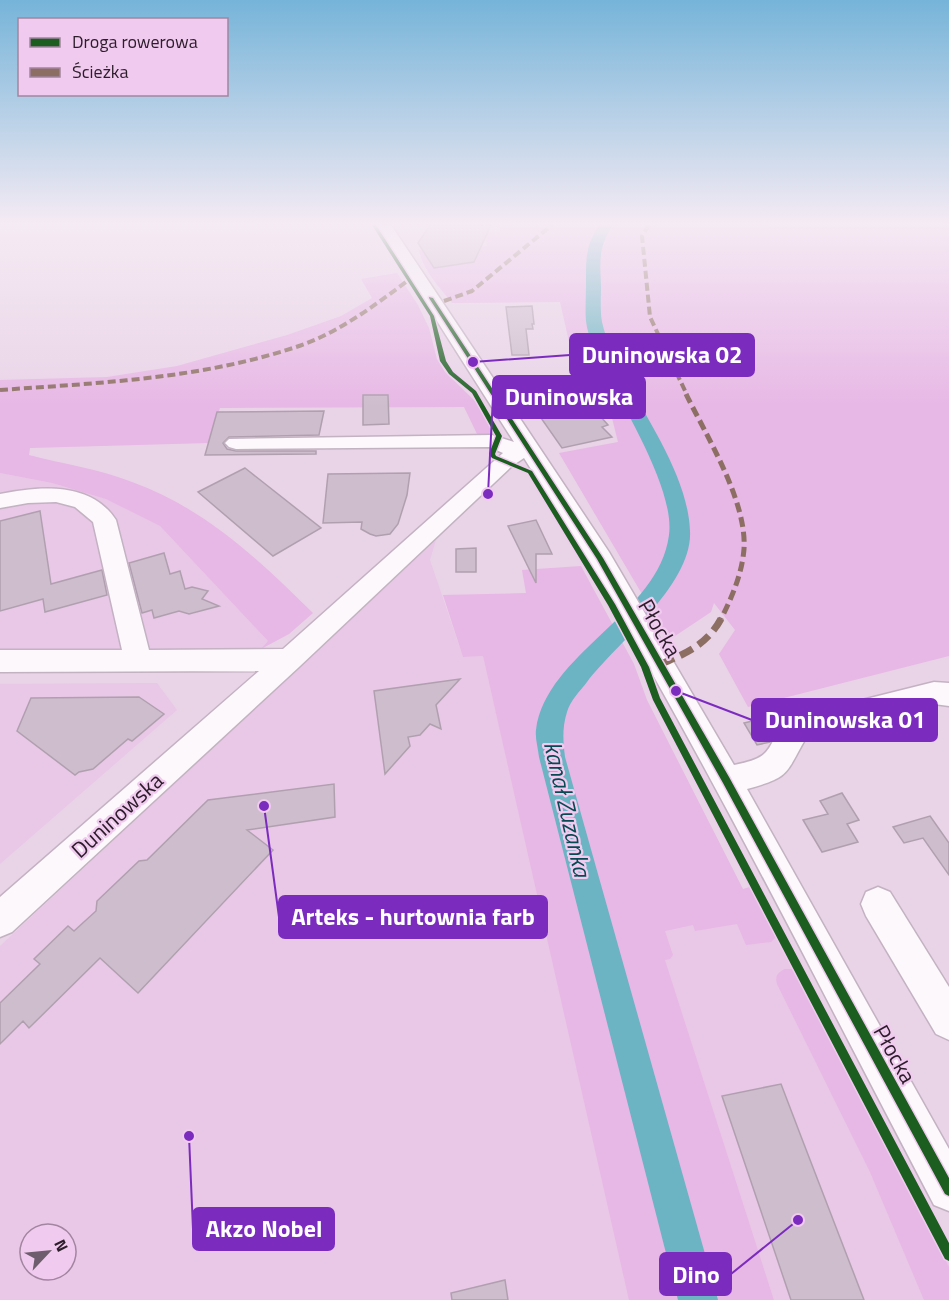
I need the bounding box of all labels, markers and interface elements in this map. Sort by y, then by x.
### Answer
legend [18,18,228,96]
text: Droga rowerowa [72,28,198,55]
text: Ścieżka [72,58,128,85]
callout: Duninowska 02 [570,334,754,376]
text: Duninowska 02 [582,336,742,372]
callout: Duninowska [493,376,645,418]
text: Duninowska [505,378,633,414]
street label: Płocka [630,592,690,664]
callout: Duninowska 01 [752,699,937,741]
text: Duninowska 01 [765,701,925,737]
water label: kanał Zuzanka [535,738,602,882]
street label: Duninowska [63,764,171,866]
callout: Arteks - hurtownia farb [279,896,547,938]
text: Arteks - hurtownia farb [291,898,535,934]
street label: Płocka [865,1018,925,1090]
callout: Akzo Nobel [193,1208,334,1250]
text: Akzo Nobel [206,1210,322,1246]
north arrow [18,1222,78,1282]
text: N [48,1235,75,1256]
callout: Dino [660,1253,731,1295]
text: Dino [672,1256,720,1292]

